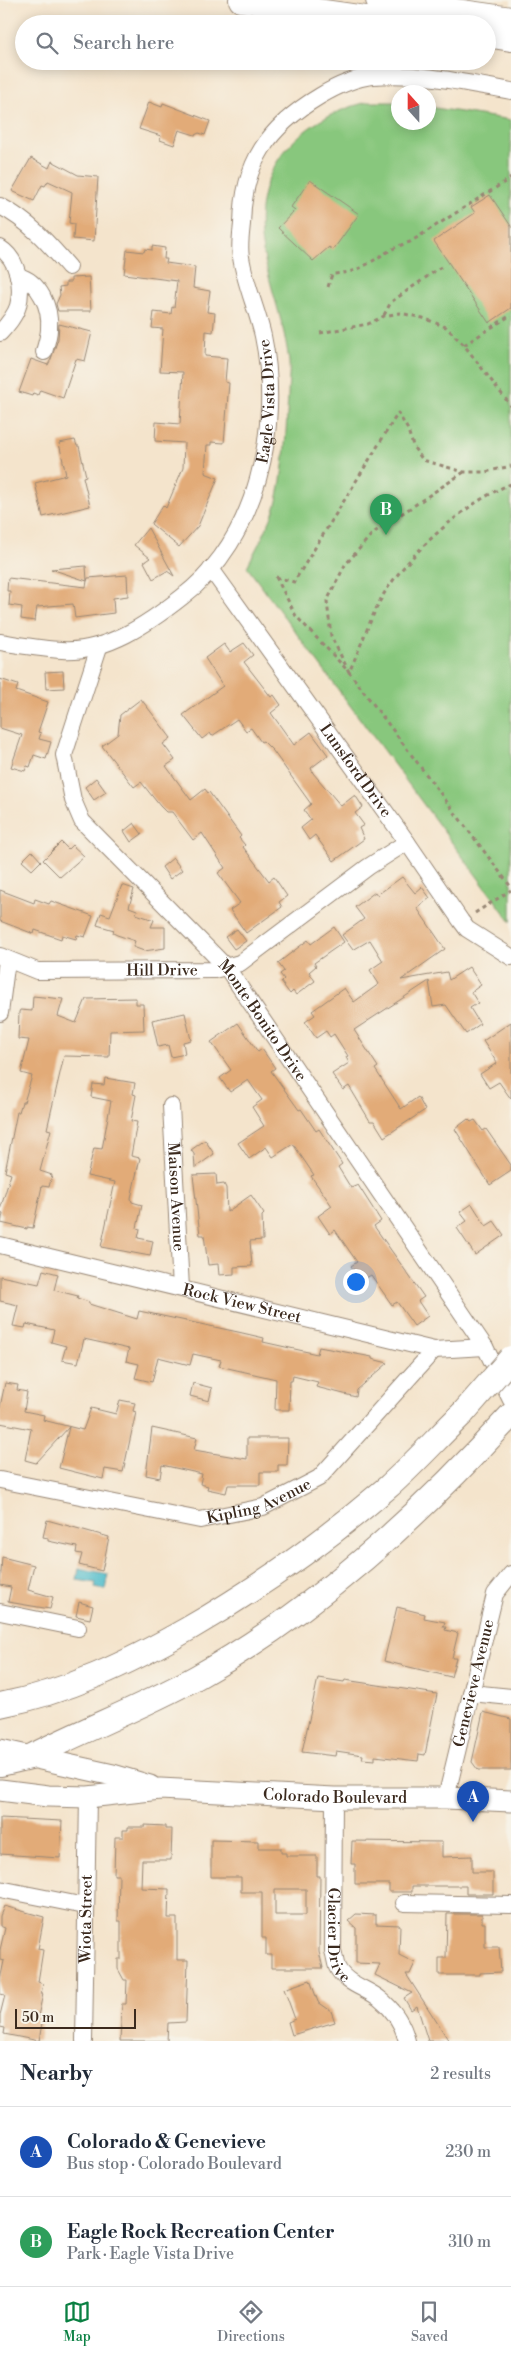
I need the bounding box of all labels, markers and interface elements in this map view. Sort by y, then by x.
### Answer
search box [15,15,496,70]
icon: search [33,29,61,57]
text: Search here [73,31,174,55]
north arrow [391,85,436,130]
street label: Eagle Vista Drive [252,338,279,465]
pin: B [370,494,402,535]
street label: Lunsford Drive [315,720,396,821]
street label: Monte Bonito Drive [214,955,311,1085]
street label: Hill Drive [126,960,198,980]
street label: Maison Avenue [163,1142,189,1252]
your location [343,1269,369,1295]
street label: Rock View Street [181,1280,304,1328]
street label: Kipling Avenue [205,1474,314,1528]
street label: Genevieve Avenue [449,1617,499,1749]
pin: A [457,1781,489,1822]
street label: Colorado Boulevard [262,1784,407,1808]
street label: Wiota Street [75,1874,97,1965]
street label: Glacier Drive [323,1887,355,1987]
scale bar [15,2006,136,2029]
text: 50 m [22,2009,54,2027]
text: Nearby [20,2061,93,2087]
text: 2 results [430,2064,491,2084]
text: Colorado & Genevieve [67,2130,266,2154]
text: A [30,2142,42,2162]
text: 230 m [445,2142,491,2162]
text: Bus stop · Colorado Boulevard [67,2154,282,2174]
text: Eagle Rock Recreation Center [67,2220,335,2244]
text: B [30,2232,42,2252]
text: 310 m [448,2232,491,2252]
text: Park · Eagle Vista Drive [67,2244,234,2264]
tab: Map [63,2298,91,2346]
tab: Directions [217,2298,285,2346]
tab: Saved [411,2298,448,2346]

